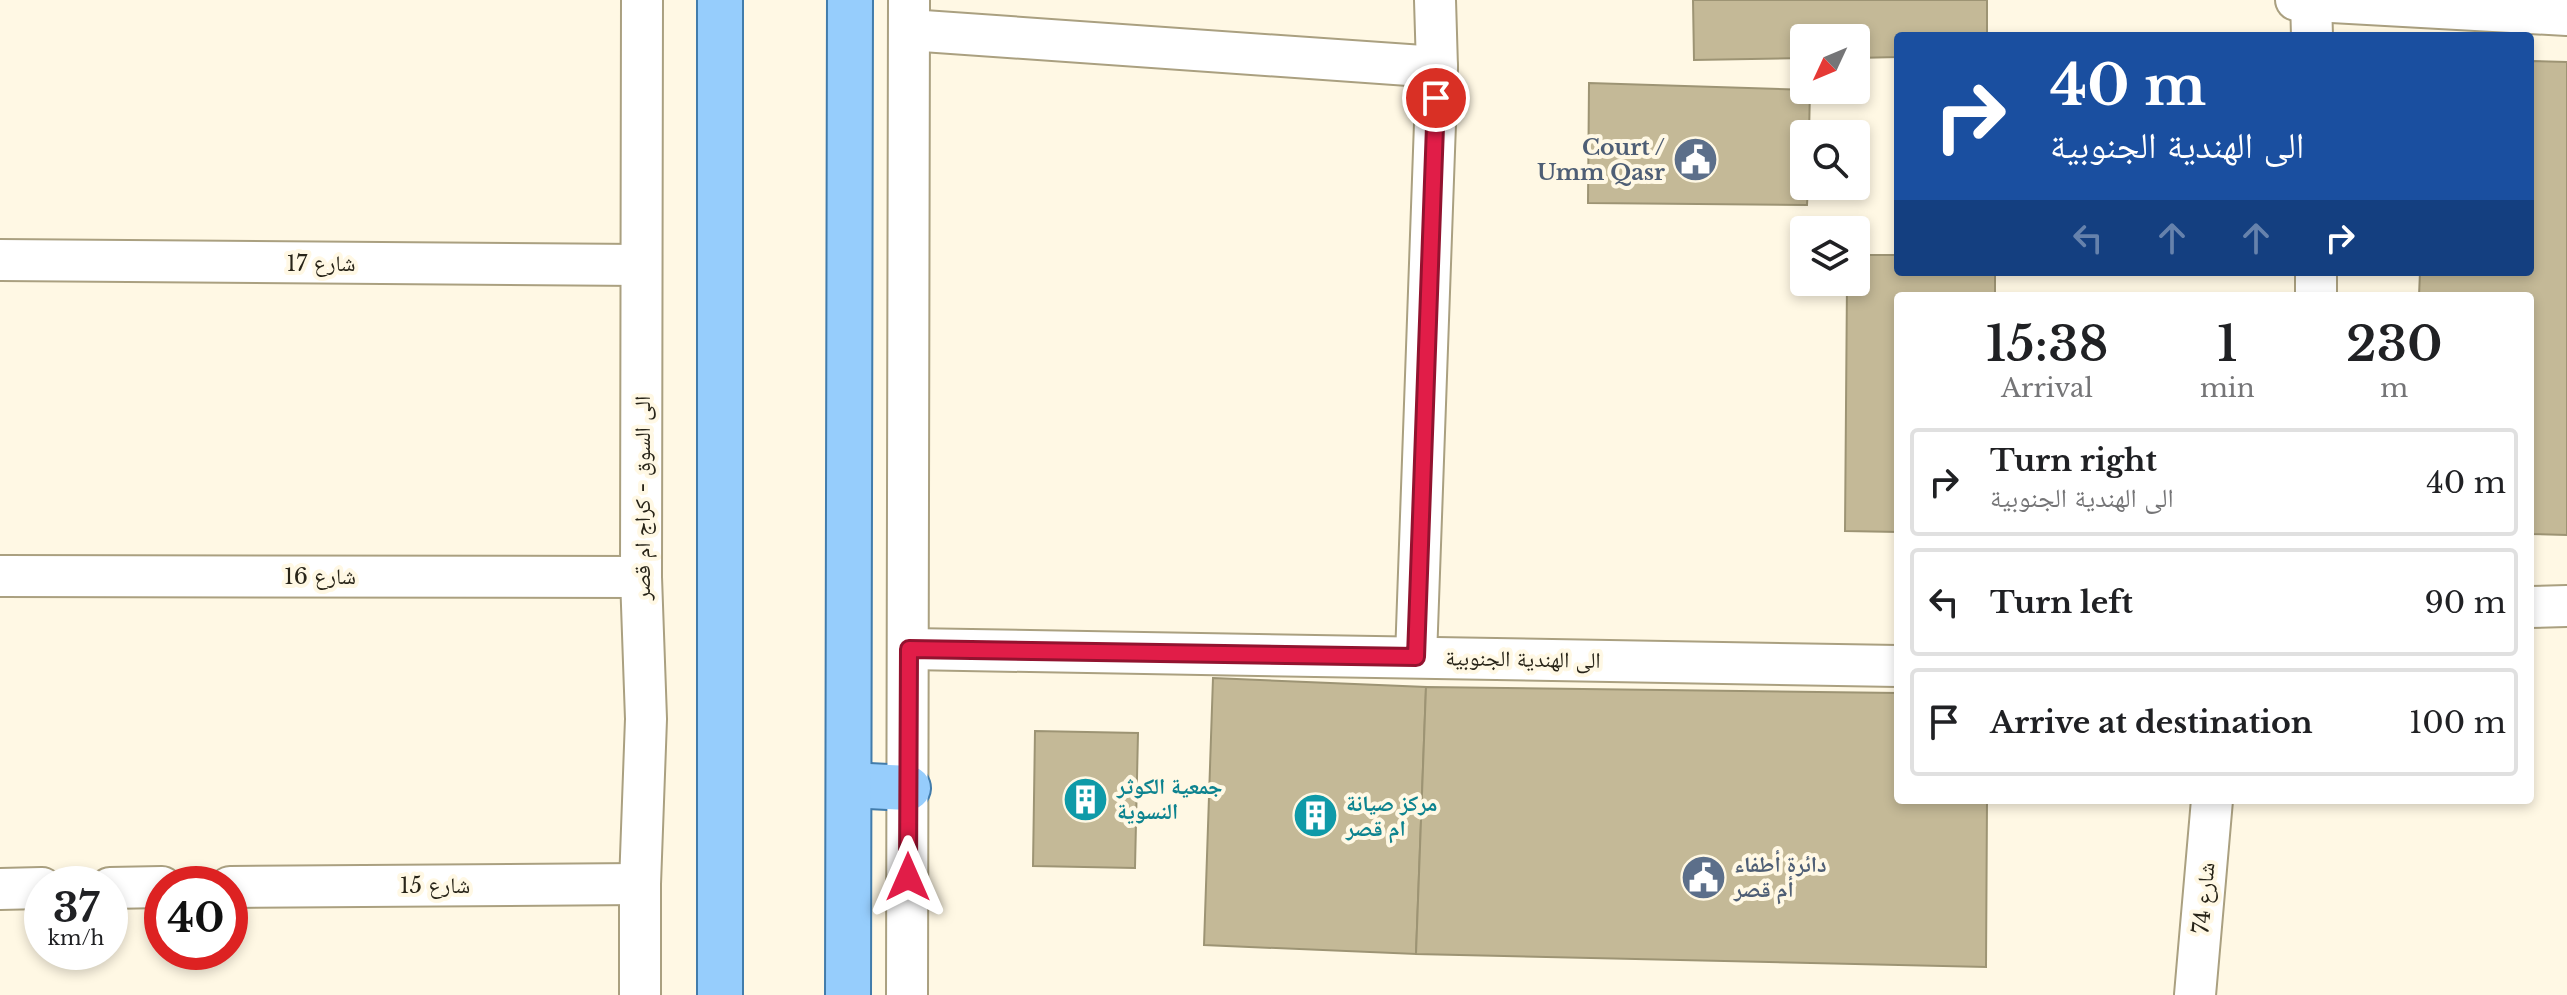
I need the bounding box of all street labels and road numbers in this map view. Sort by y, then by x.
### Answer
street label: شارع 17 [287,250,356,277]
street label: الى السوق - كراج ام قصر [629,396,657,601]
street label: شارع 16 [284,563,356,590]
street label: الى الهندية الجنوبية [1445,644,1601,674]
street label: شارع 74 [2187,861,2221,935]
street label: شارع 15 [400,872,470,899]

